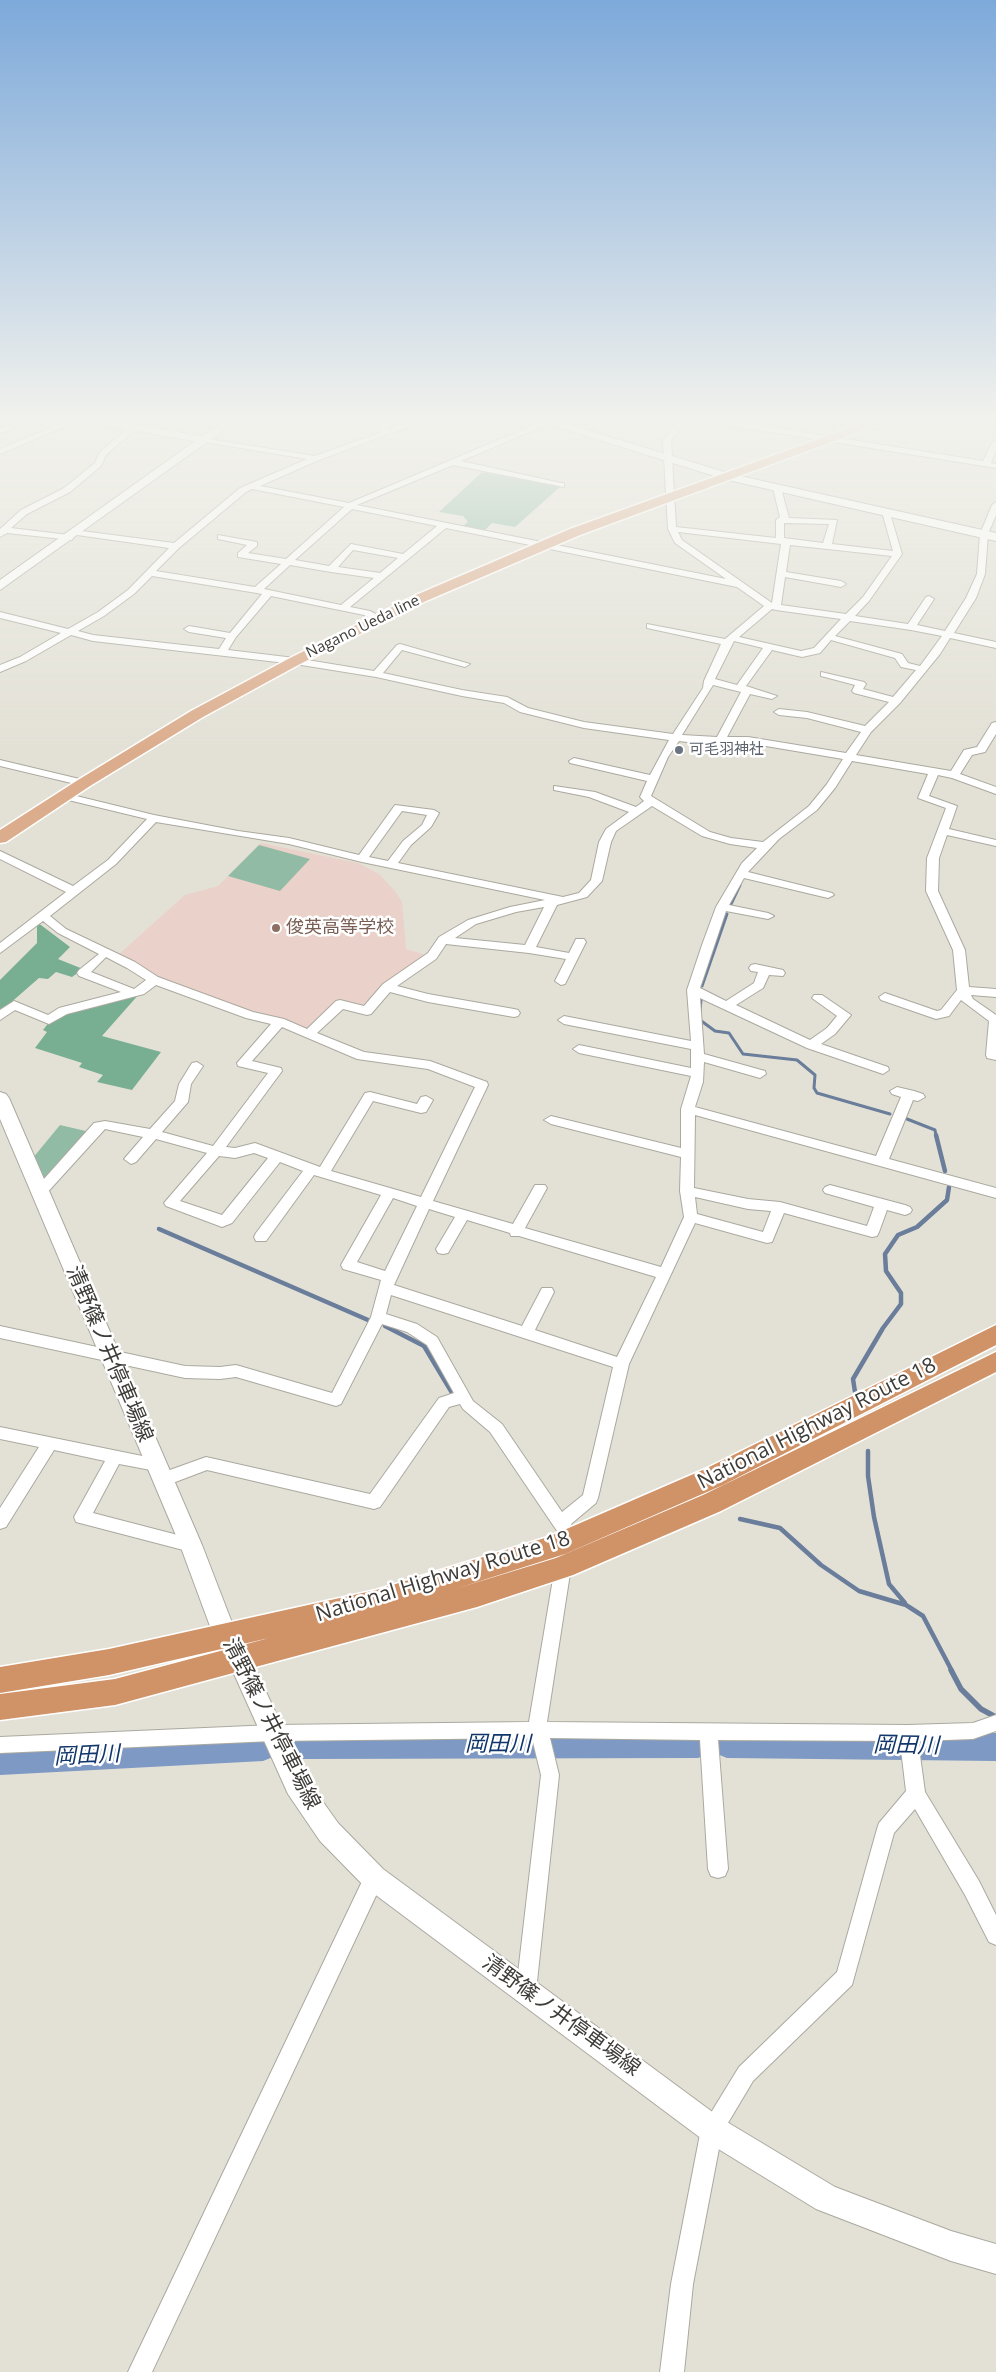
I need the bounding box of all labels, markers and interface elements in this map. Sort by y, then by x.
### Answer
street label: Nagano Ueda line [303,592,423,662]
place label: 可毛羽神社 [689,741,764,759]
marker: 可毛羽神社 [673,744,685,756]
place label: 俊英高等学校 [286,917,394,939]
marker: 俊英高等学校 [270,922,282,934]
street label: 清野篠ノ井停車場線 [60,1262,158,1446]
street label: National Highway Route 18 [693,1353,941,1495]
street label: National Highway Route 18 [313,1526,573,1628]
street label: 清野篠ノ井停車場線 [217,1634,325,1814]
water label: 岡田川 [465,1732,531,1758]
water label: 岡田川 [873,1732,939,1760]
water label: 岡田川 [53,1741,121,1771]
street label: 清野篠ノ井停車場線 [477,1950,645,2082]

